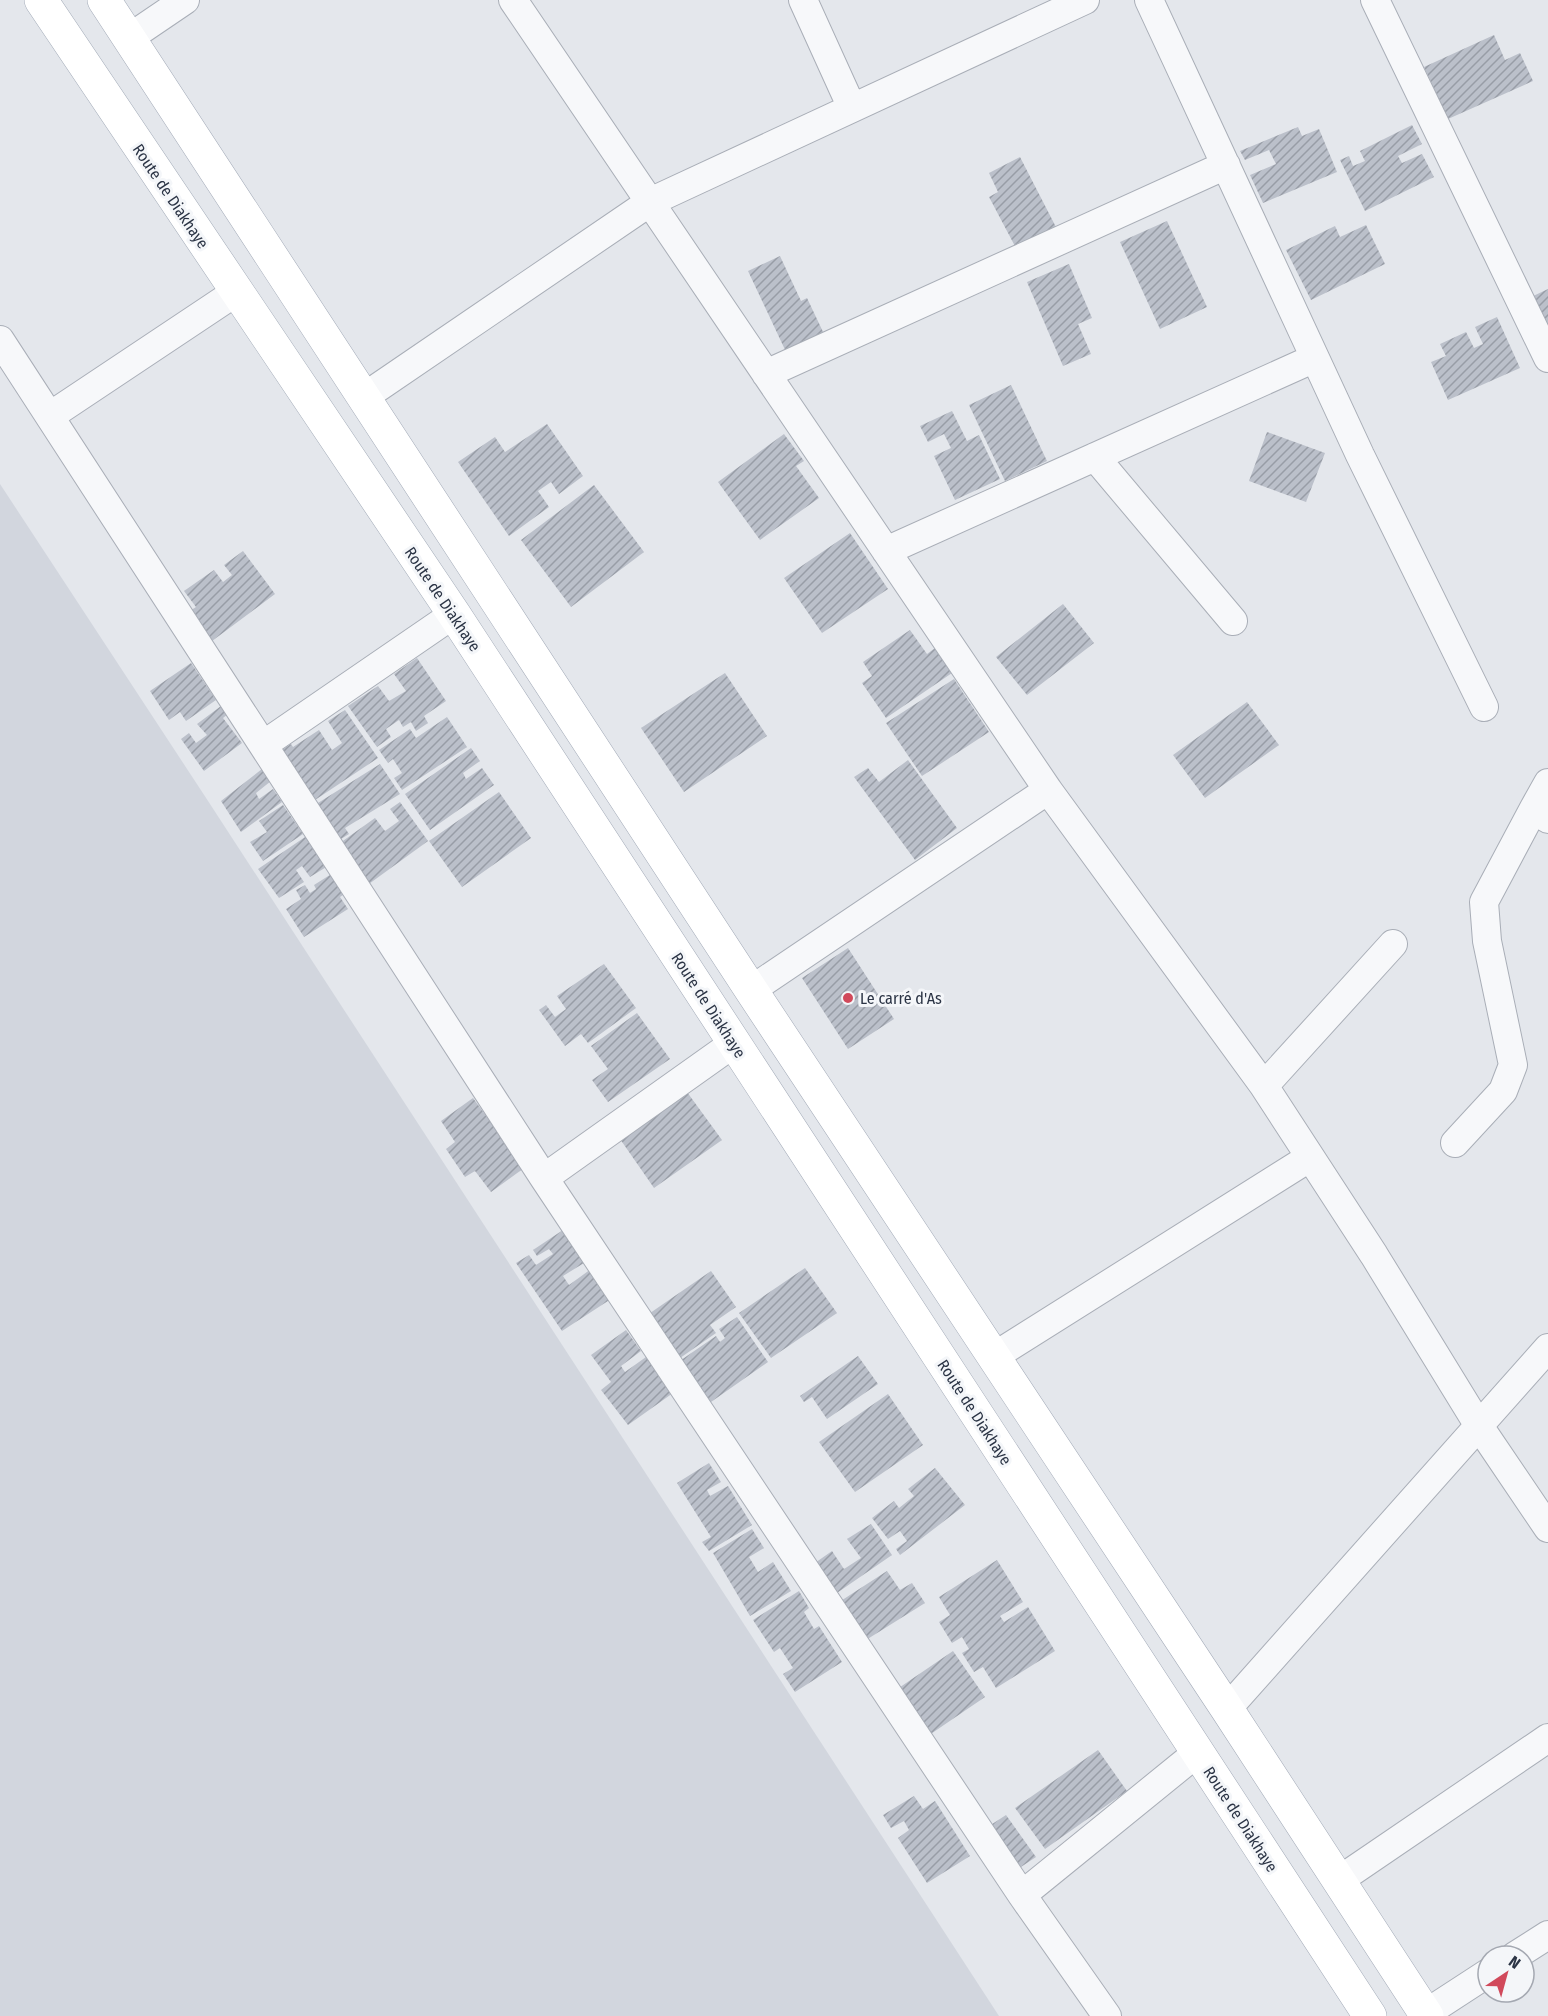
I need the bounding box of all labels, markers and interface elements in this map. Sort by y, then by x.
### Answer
street label: Route de Diakhaye [129,140,213,252]
street label: Route de Diakhaye [401,543,485,655]
street label: Route de Diakhaye [667,949,750,1062]
place label: Le carré d'As [860,989,942,1008]
marker: Le carré d'As [841,991,855,1005]
street label: Route de Diakhaye [933,1356,1016,1469]
street label: Route de Diakhaye [1199,1763,1282,1876]
north arrow [1476,1944,1536,2004]
text: N [1505,1952,1524,1973]

